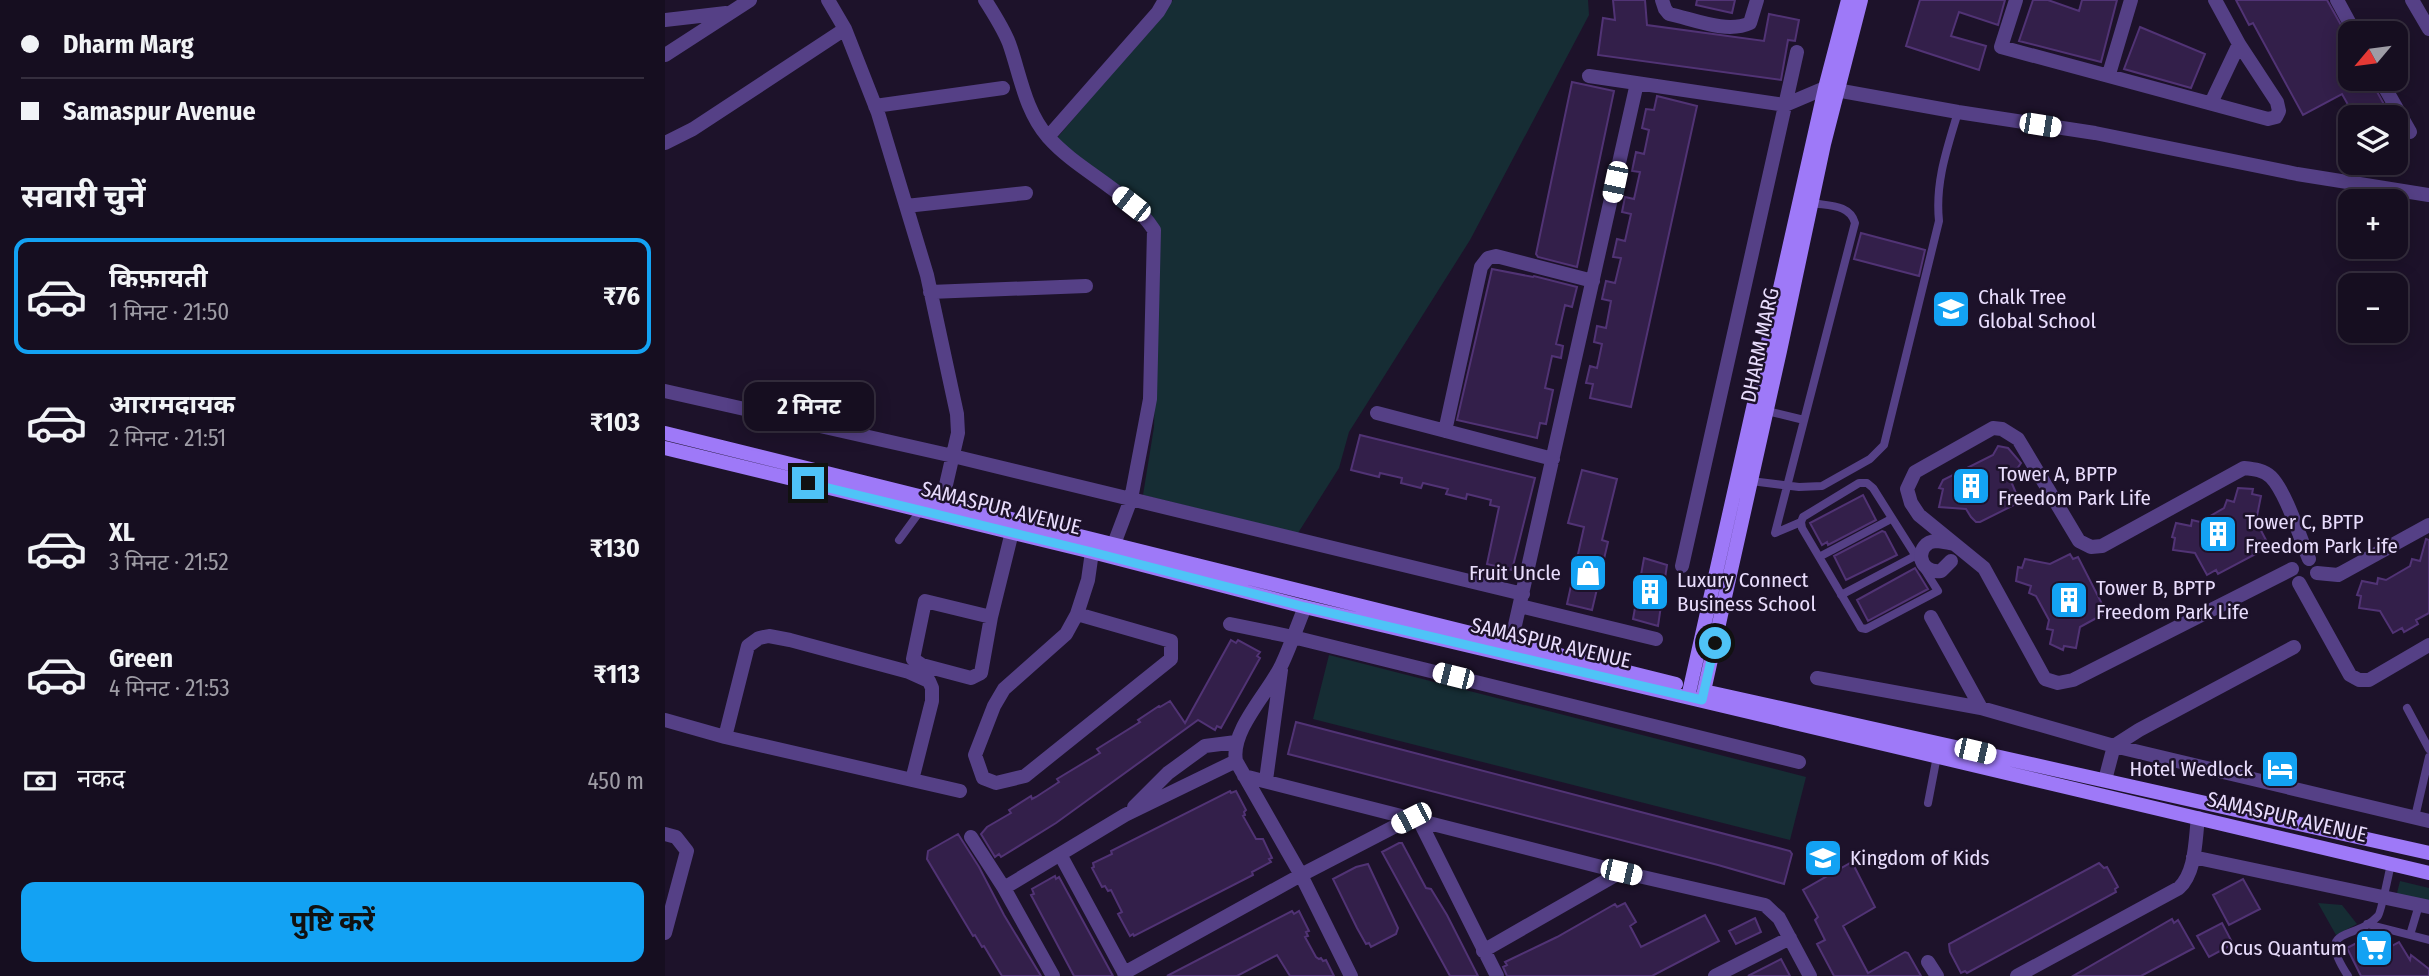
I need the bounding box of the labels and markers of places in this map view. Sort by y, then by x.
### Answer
place label: Chalk Tree Global School [1978,284,2097,334]
school or university icon: Chalk Tree Global School [1930,288,1972,330]
place label: Tower A, BPTP Freedom Park Life [1998,461,2151,511]
building icon: Tower A, BPTP Freedom Park Life [1950,465,1992,507]
place label: Tower C, BPTP Freedom Park Life [2245,509,2398,559]
building icon: Tower C, BPTP Freedom Park Life [2197,513,2239,555]
shop icon: Fruit Uncle [1567,552,1609,594]
place label: Fruit Uncle [1469,560,1561,586]
place label: Luxury Connect Business School [1677,567,1816,617]
building icon: Luxury Connect Business School [1629,571,1671,613]
place label: Tower B, BPTP Freedom Park Life [2096,575,2249,625]
building icon: Tower B, BPTP Freedom Park Life [2048,579,2090,621]
hotel icon: Hotel Wedlock [2259,748,2301,790]
place label: Hotel Wedlock [2129,756,2253,782]
school or university icon: Kingdom of Kids [1802,837,1844,879]
place label: Kingdom of Kids [1850,845,1989,871]
supermarket icon: Ocus Quantum [2353,927,2395,969]
place label: Ocus Quantum [2221,935,2347,961]

